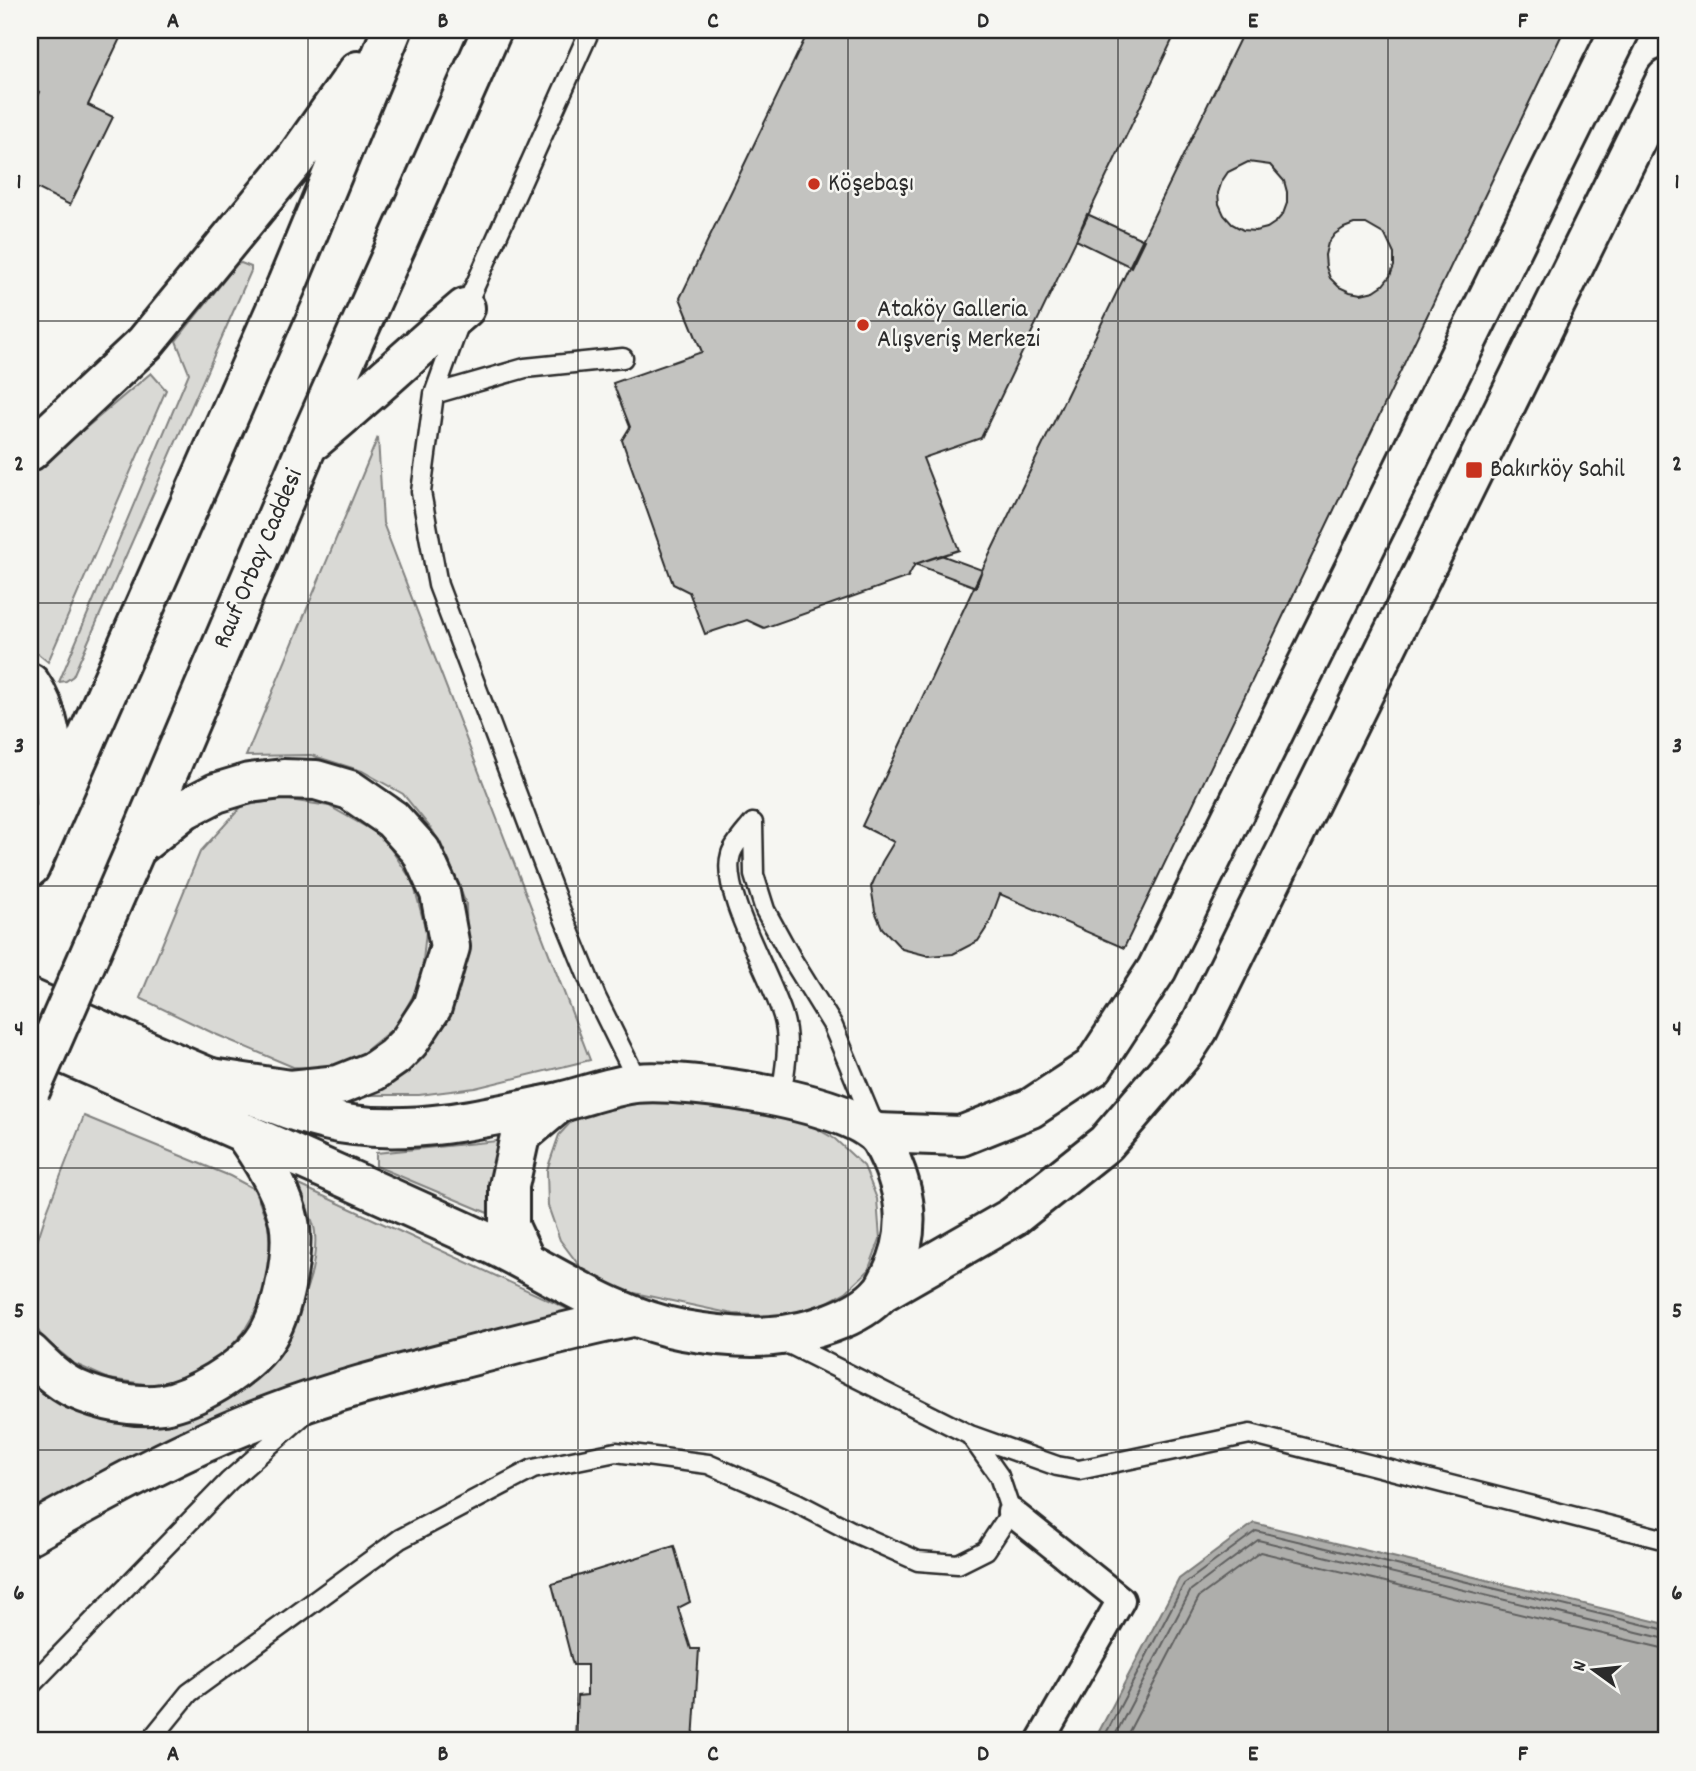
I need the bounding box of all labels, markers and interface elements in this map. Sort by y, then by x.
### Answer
text: A [167,6,179,39]
text: B [438,6,449,39]
text: C [707,6,719,39]
text: D [977,6,989,39]
text: E [1248,6,1259,39]
text: F [1518,6,1529,39]
place label: Köşebaşı [828,166,914,203]
text: 1 [16,167,22,200]
text: 1 [1674,167,1680,200]
marker: Köşebaşı [806,176,822,192]
place label: Ataköy Galleria Alışveriş Merkezi [877,292,1041,359]
marker: Ataköy Galleria Alışveriş Merkezi [855,317,871,333]
text: 2 [14,449,24,482]
text: 2 [1672,449,1682,482]
place label: Bakırköy Sahil [1490,452,1625,489]
marker: Bakırköy Sahil [1464,460,1484,480]
street label: Rauf Orbay Caddesi [204,463,314,655]
text: 3 [14,731,24,764]
text: 3 [1672,731,1682,764]
text: 4 [14,1014,24,1047]
text: 4 [1672,1014,1682,1047]
text: 5 [14,1296,24,1329]
text: 5 [1672,1296,1682,1329]
text: 6 [13,1578,25,1611]
text: 6 [1671,1578,1683,1611]
north arrow [1560,1634,1630,1704]
text: N [1567,1658,1595,1675]
text: A [167,1739,179,1771]
text: B [438,1739,449,1771]
text: C [707,1739,719,1771]
text: D [977,1739,989,1771]
text: E [1248,1739,1259,1771]
text: F [1518,1739,1529,1771]

